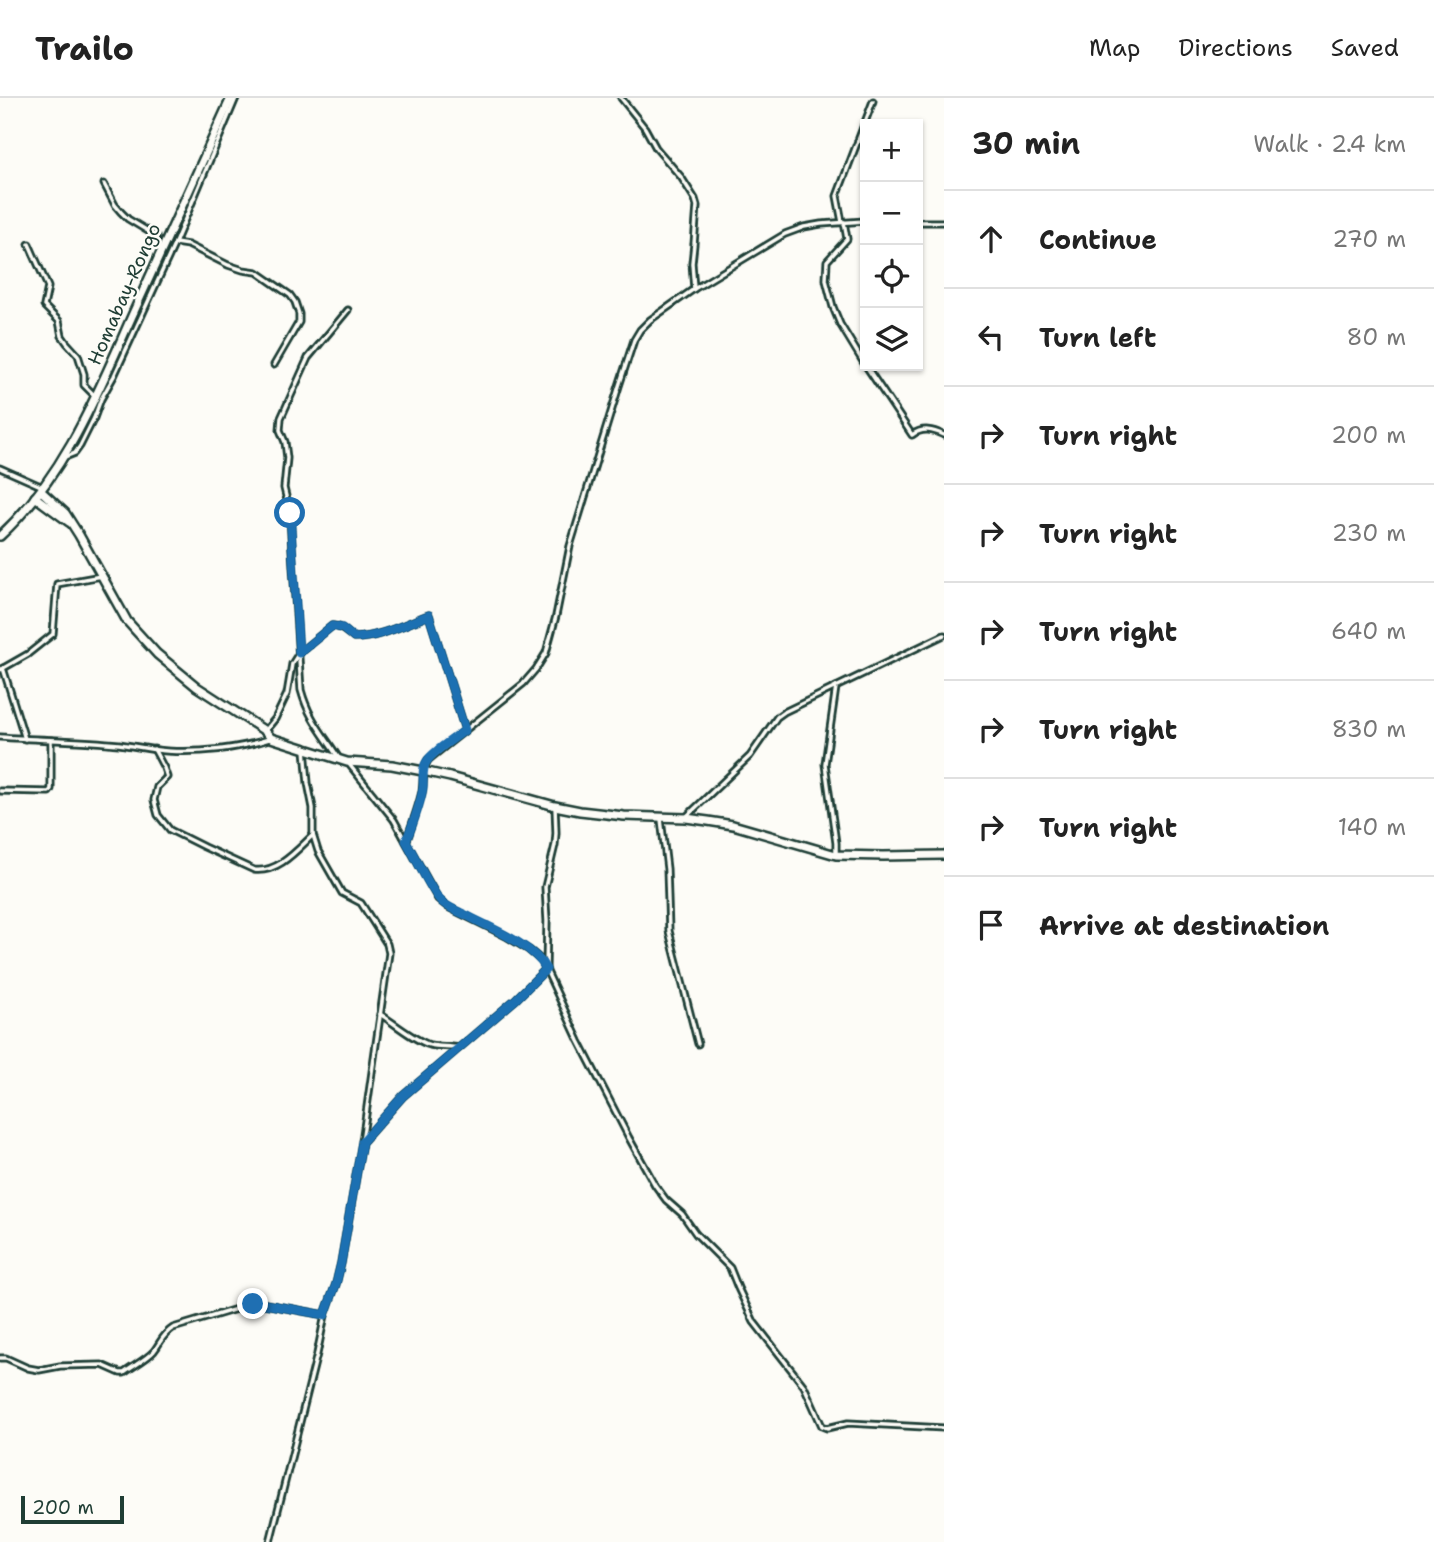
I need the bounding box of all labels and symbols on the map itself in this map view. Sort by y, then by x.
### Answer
street label: Homabay-Rongo [82,219,166,369]
route start [274,497,305,528]
route end [237,1288,268,1319]
scale bar [21,1493,124,1525]

